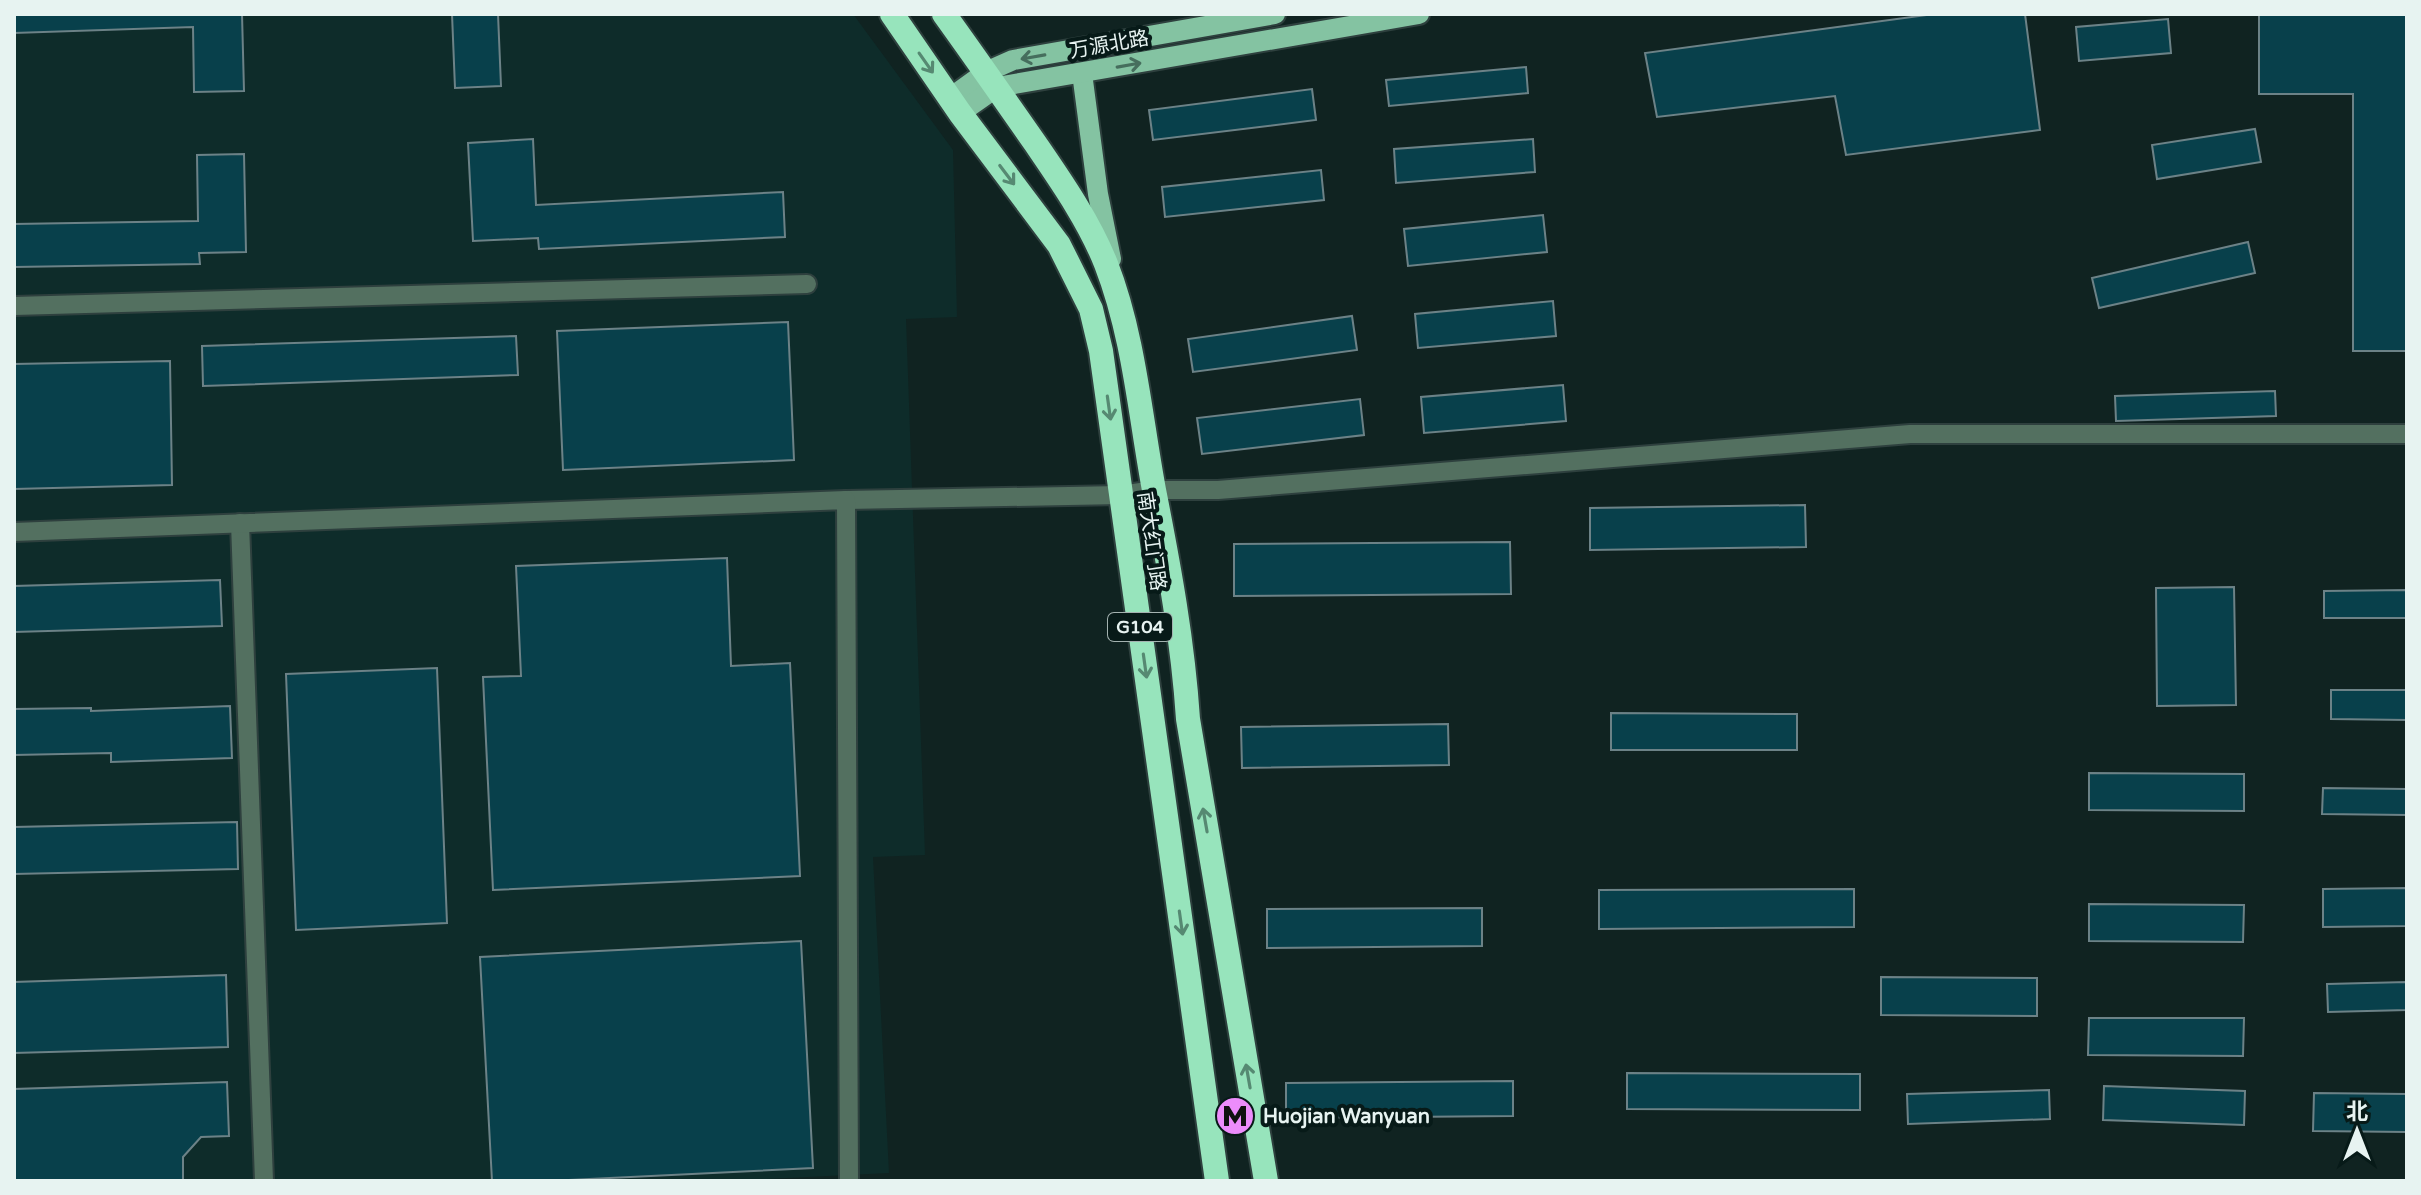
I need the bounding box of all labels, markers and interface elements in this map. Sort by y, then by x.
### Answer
street label: 万源北路 [1068,26,1151,64]
one-way arrow [1021,50,1046,65]
one-way arrow [918,52,934,74]
one-way arrow [1116,57,1141,72]
one-way arrow [998,164,1015,185]
one-way arrow [1102,395,1117,420]
street label: 南大红门路 [1132,490,1170,592]
road number: G104 [1108,613,1172,641]
one-way arrow [1138,653,1153,678]
one-way arrow [1197,808,1212,833]
one-way arrow [1174,910,1189,935]
one-way arrow [1240,1064,1255,1090]
north arrow [2317,1091,2397,1171]
metro station icon: Huojian Wanyuan [1214,1095,1256,1137]
text: 北 [2346,1099,2368,1125]
place label: Huojian Wanyuan [1263,1105,1430,1129]

